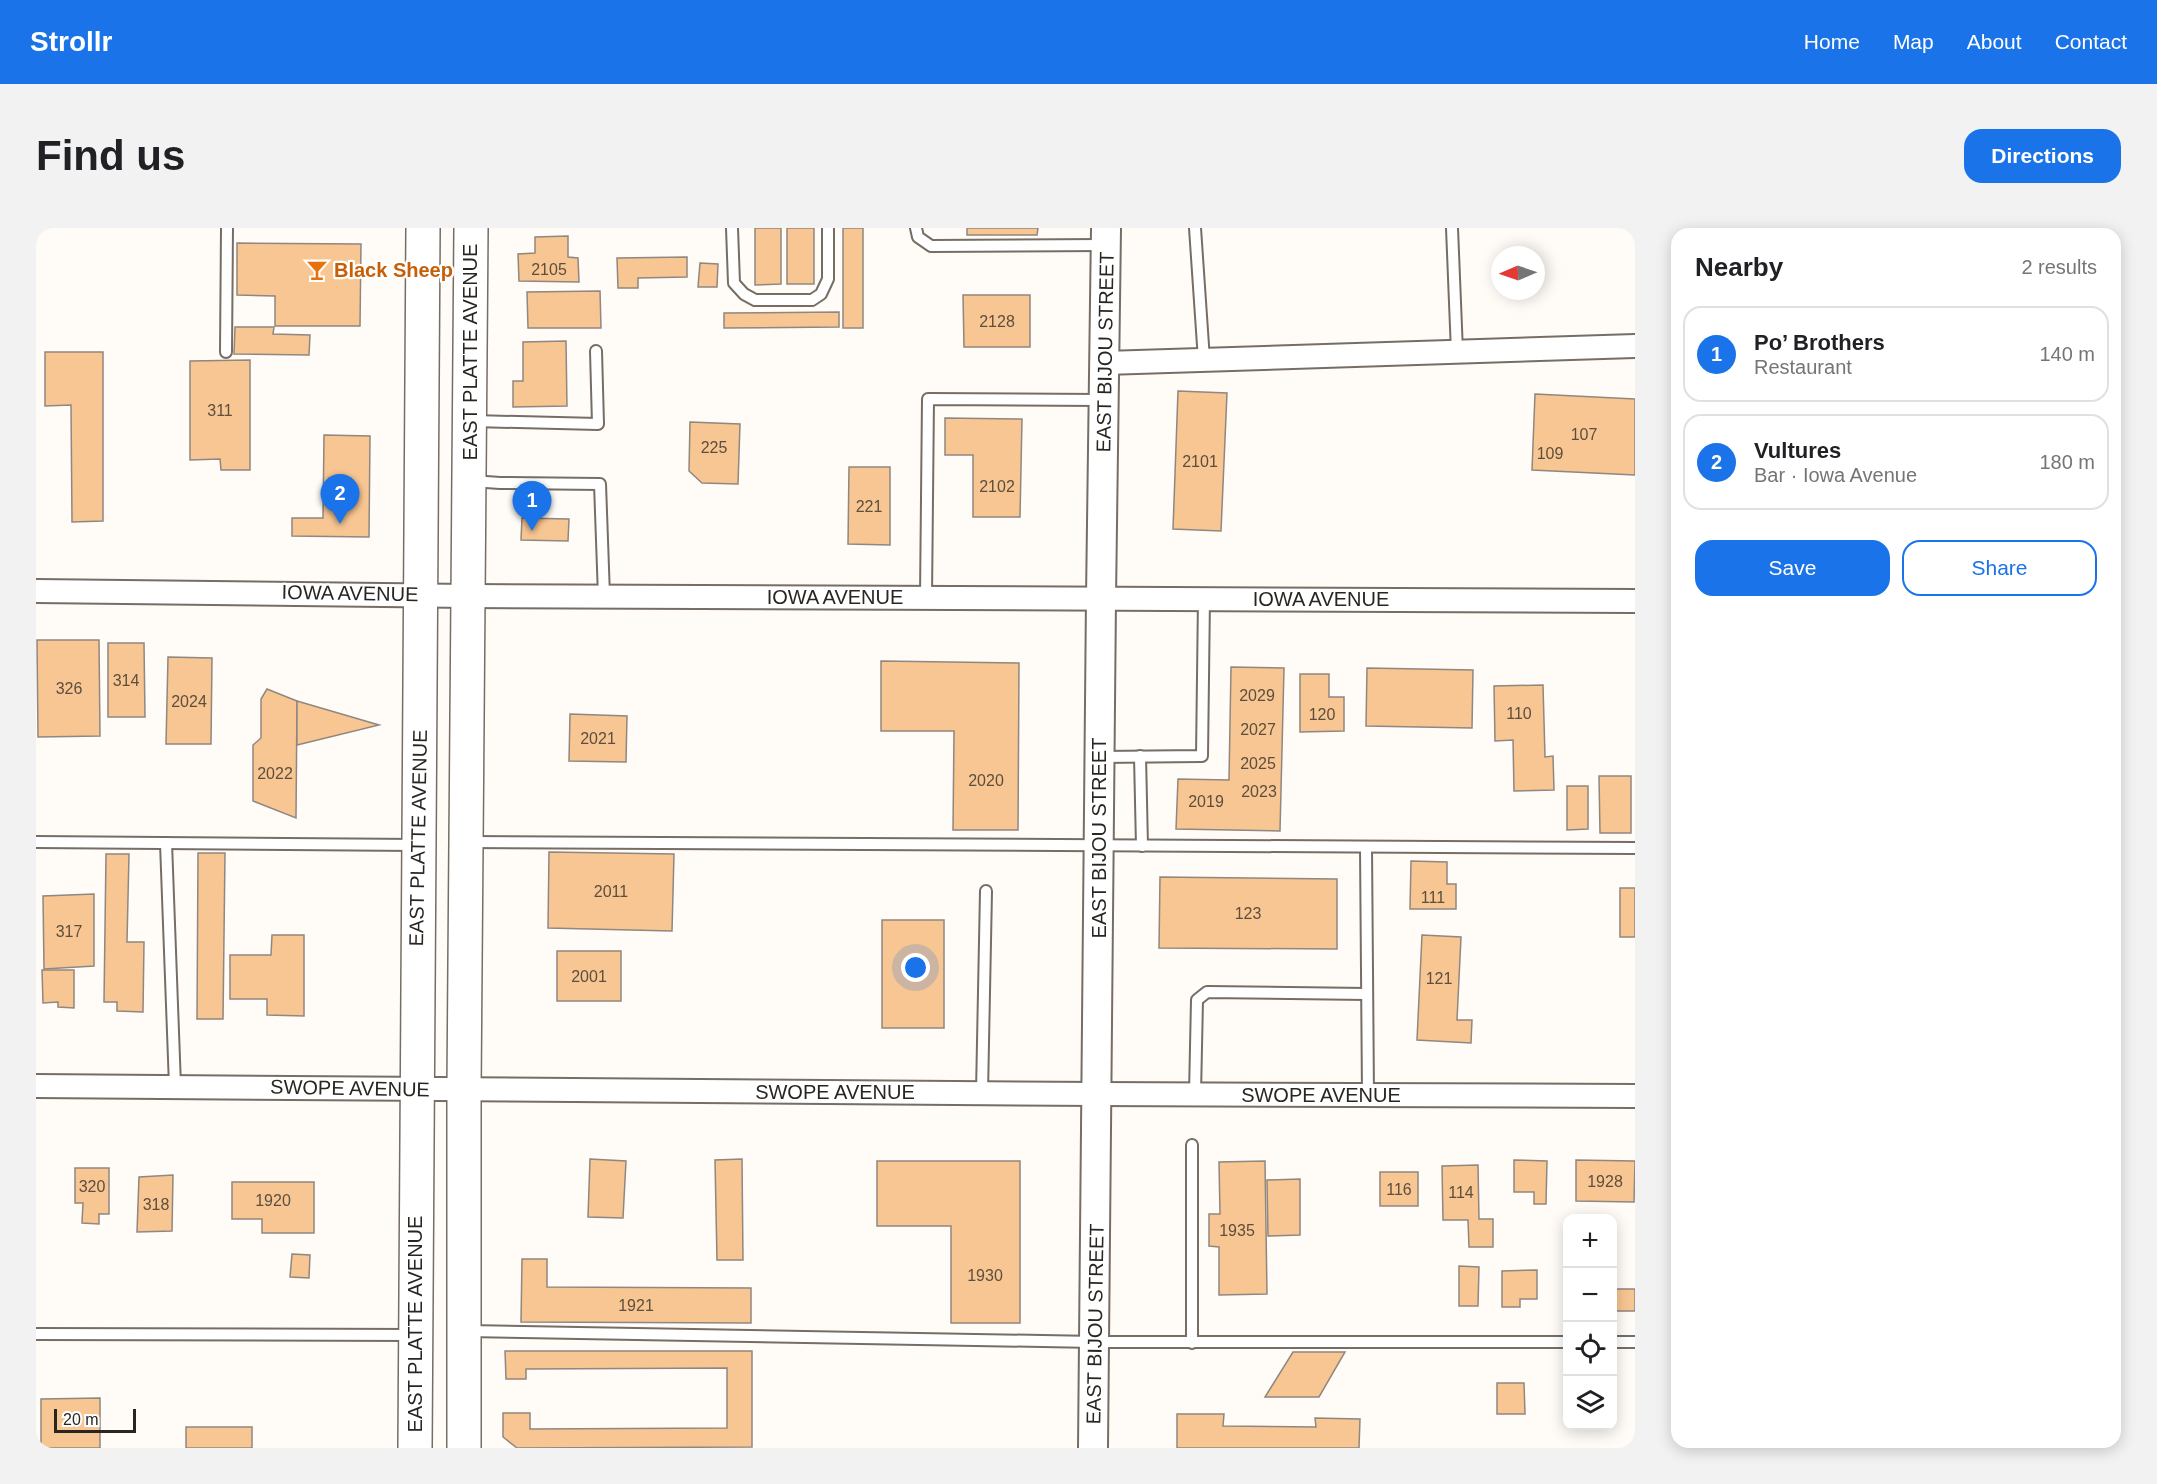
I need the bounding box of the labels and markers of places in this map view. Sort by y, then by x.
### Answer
bar icon: Black Sheep [305,258,329,282]
place label: Black Sheep [334,259,453,281]
pin: 2 [320,474,360,524]
pin: 1 [512,482,552,531]

